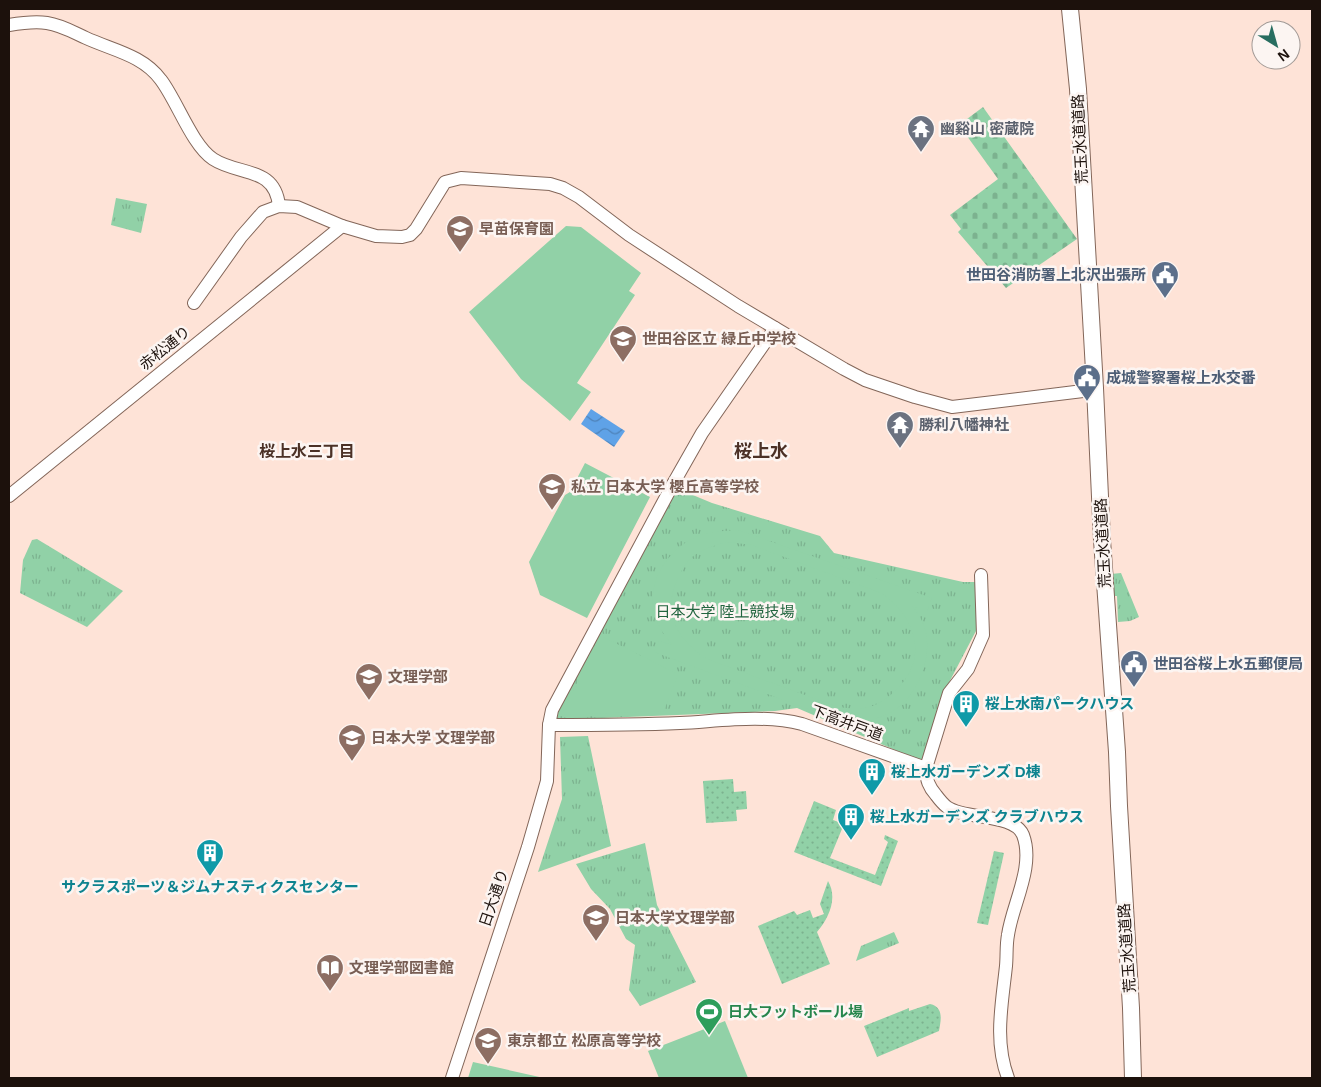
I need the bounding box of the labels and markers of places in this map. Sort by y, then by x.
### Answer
temple icon: 幽谿山 密蔵院 [906,114,936,153]
place label: 幽谿山 密蔵院 [940,120,1034,137]
school or university icon: 早苗保育園 [445,214,475,253]
place label: 早苗保育園 [479,220,554,237]
public building icon: 世田谷消防署上北沢出張所 [1150,260,1180,299]
place label: 世田谷消防署上北沢出張所 [966,266,1146,283]
school or university icon: 世田谷区立 緑丘中学校 [608,324,638,363]
place label: 世田谷区立 緑丘中学校 [642,330,796,347]
public building icon: 成城警察署桜上水交番 [1072,363,1102,402]
place label: 成城警察署桜上水交番 [1106,369,1256,386]
temple icon: 勝利八幡神社 [885,410,915,449]
place label: 勝利八幡神社 [919,416,1009,433]
school or university icon: 私立 日本大学 櫻丘高等学校 [537,472,567,511]
place label: 私立 日本大学 櫻丘高等学校 [571,478,759,495]
public building icon: 世田谷桜上水五郵便局 [1119,649,1149,688]
place label: 世田谷桜上水五郵便局 [1153,655,1303,672]
school or university icon: 文理学部 [354,662,384,701]
place label: 文理学部 [388,668,448,685]
building icon: 桜上水南パークハウス [951,689,981,728]
place label: 桜上水南パークハウス [985,695,1134,712]
school or university icon: 日本大学 文理学部 [337,723,367,762]
place label: 日本大学 文理学部 [371,729,495,746]
building icon: 桜上水ガーデンズ D棟 [857,757,887,796]
place label: 桜上水ガーデンズ D棟 [891,763,1041,780]
building icon: 桜上水ガーデンズ クラブハウス [836,802,866,841]
place label: 桜上水ガーデンズ クラブハウス [870,808,1084,825]
building icon: サクラスポーツ＆ジムナスティクスセンター [195,838,225,877]
place label: サクラスポーツ＆ジムナスティクスセンター [61,878,359,895]
school or university icon: 日本大学文理学部 [581,903,611,942]
place label: 日本大学文理学部 [615,909,735,926]
library icon: 文理学部図書館 [315,953,345,992]
place label: 文理学部図書館 [349,959,454,976]
sports icon: 日大フットボール場 [694,997,724,1036]
place label: 日大フットボール場 [728,1003,863,1020]
school or university icon: 東京都立 松原高等学校 [473,1026,503,1065]
place label: 東京都立 松原高等学校 [507,1032,661,1049]

